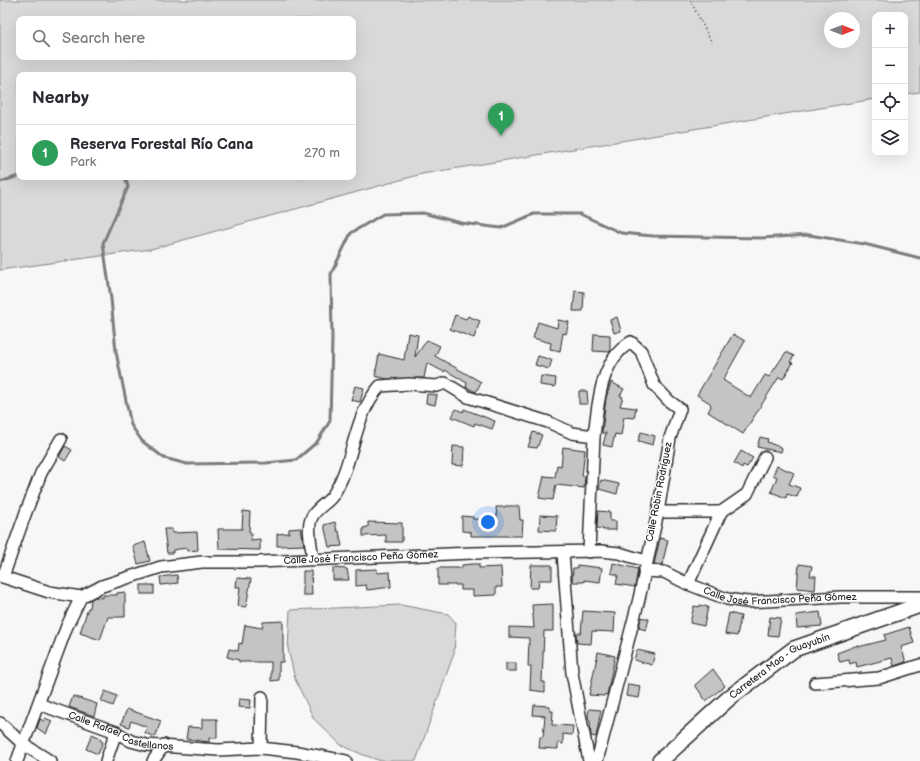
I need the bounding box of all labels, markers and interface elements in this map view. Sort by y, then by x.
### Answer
north arrow [824,12,860,48]
map controls [872,12,908,156]
button: + [872,12,908,48]
search box [16,16,356,60]
icon: search [30,27,52,49]
text: Search here [62,29,145,48]
button: − [872,48,908,84]
button: locate [872,84,908,120]
text: Nearby [32,88,89,108]
pin: 1 [488,103,514,136]
button: layers [872,120,908,156]
text: Reserva Forestal Río Cana [70,135,253,154]
text: 1 [42,145,48,161]
text: 270 m [304,145,340,161]
text: Park [70,154,96,170]
street label: Calle Robin Rodríguez [643,441,675,543]
your location [478,512,498,532]
street label: Calle José Francisco Peña Gómez [283,548,439,567]
street label: Calle José Francisco Peña Gómez [701,584,857,608]
street label: Carretera Mao - Guayubín [727,631,832,702]
street label: Calle Rafael Castellanos [67,709,174,753]

